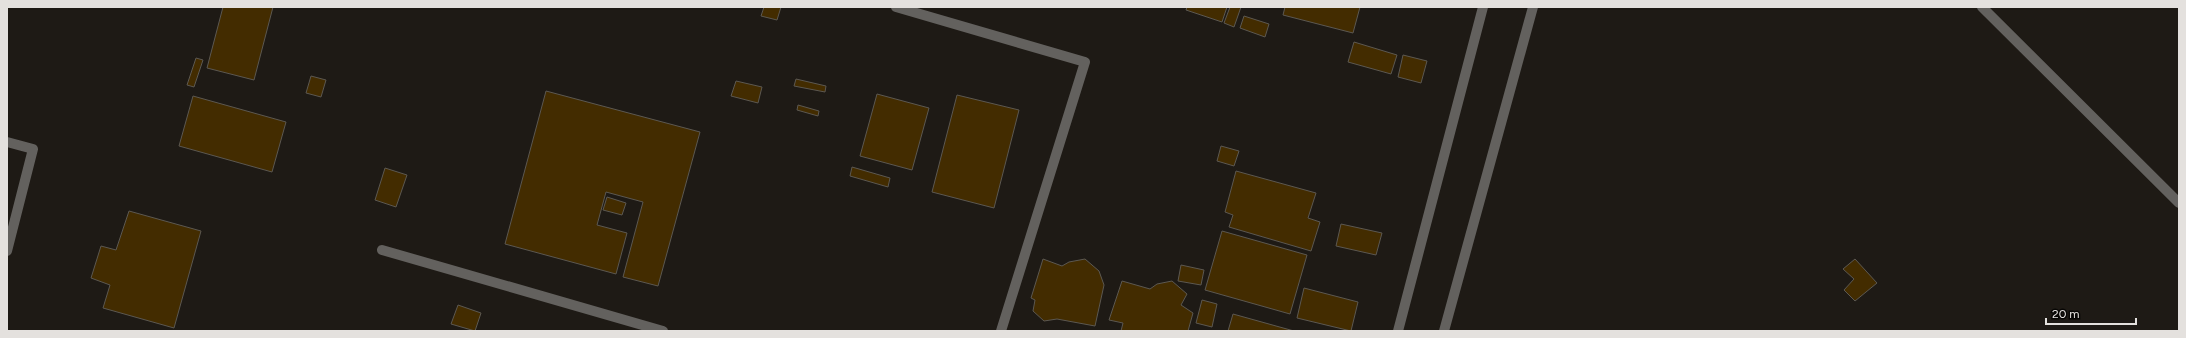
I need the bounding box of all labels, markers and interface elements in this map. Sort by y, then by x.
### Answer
scale bar [2046,300,2136,326]
text: 20 m [2052,307,2080,321]

